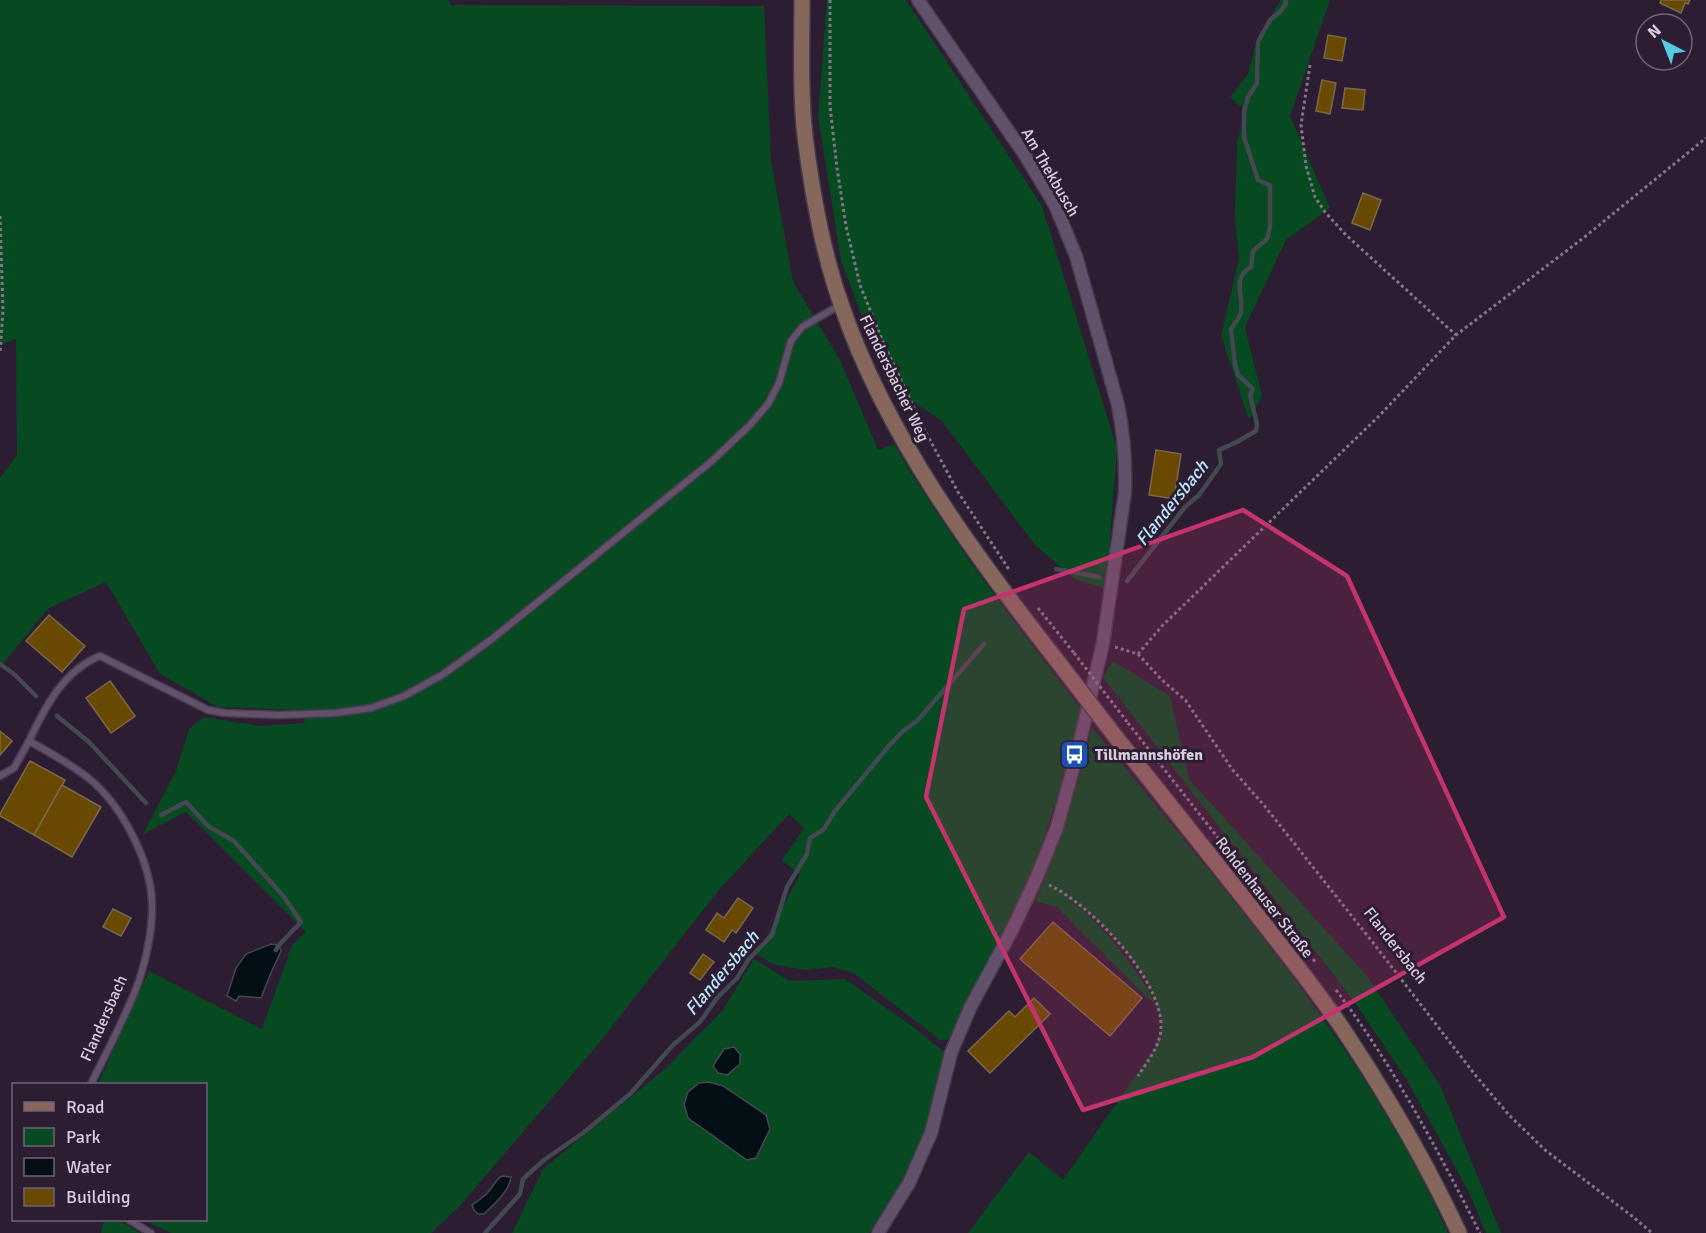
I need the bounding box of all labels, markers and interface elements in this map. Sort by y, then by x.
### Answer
north arrow [1634,12,1694,72]
text: N [1644,20,1665,43]
street label: Am Thekbusch [1017,125,1084,220]
street label: Flandersbacher Weg [855,312,934,445]
water label: Flandersbach [1131,455,1214,550]
bus stop icon: Tillmannshöfen [1058,738,1090,770]
place label: Tillmannshöfen [1095,745,1203,765]
street label: Rohdenhauser Straße [1211,833,1318,962]
street label: Flandersbach [1359,903,1431,988]
water label: Flandersbach [680,925,764,1020]
street label: Flandersbach [76,972,132,1065]
legend [12,1083,207,1221]
text: Road [66,1096,105,1118]
text: Park [66,1126,101,1148]
text: Water [66,1156,112,1178]
text: Building [66,1186,130,1208]

